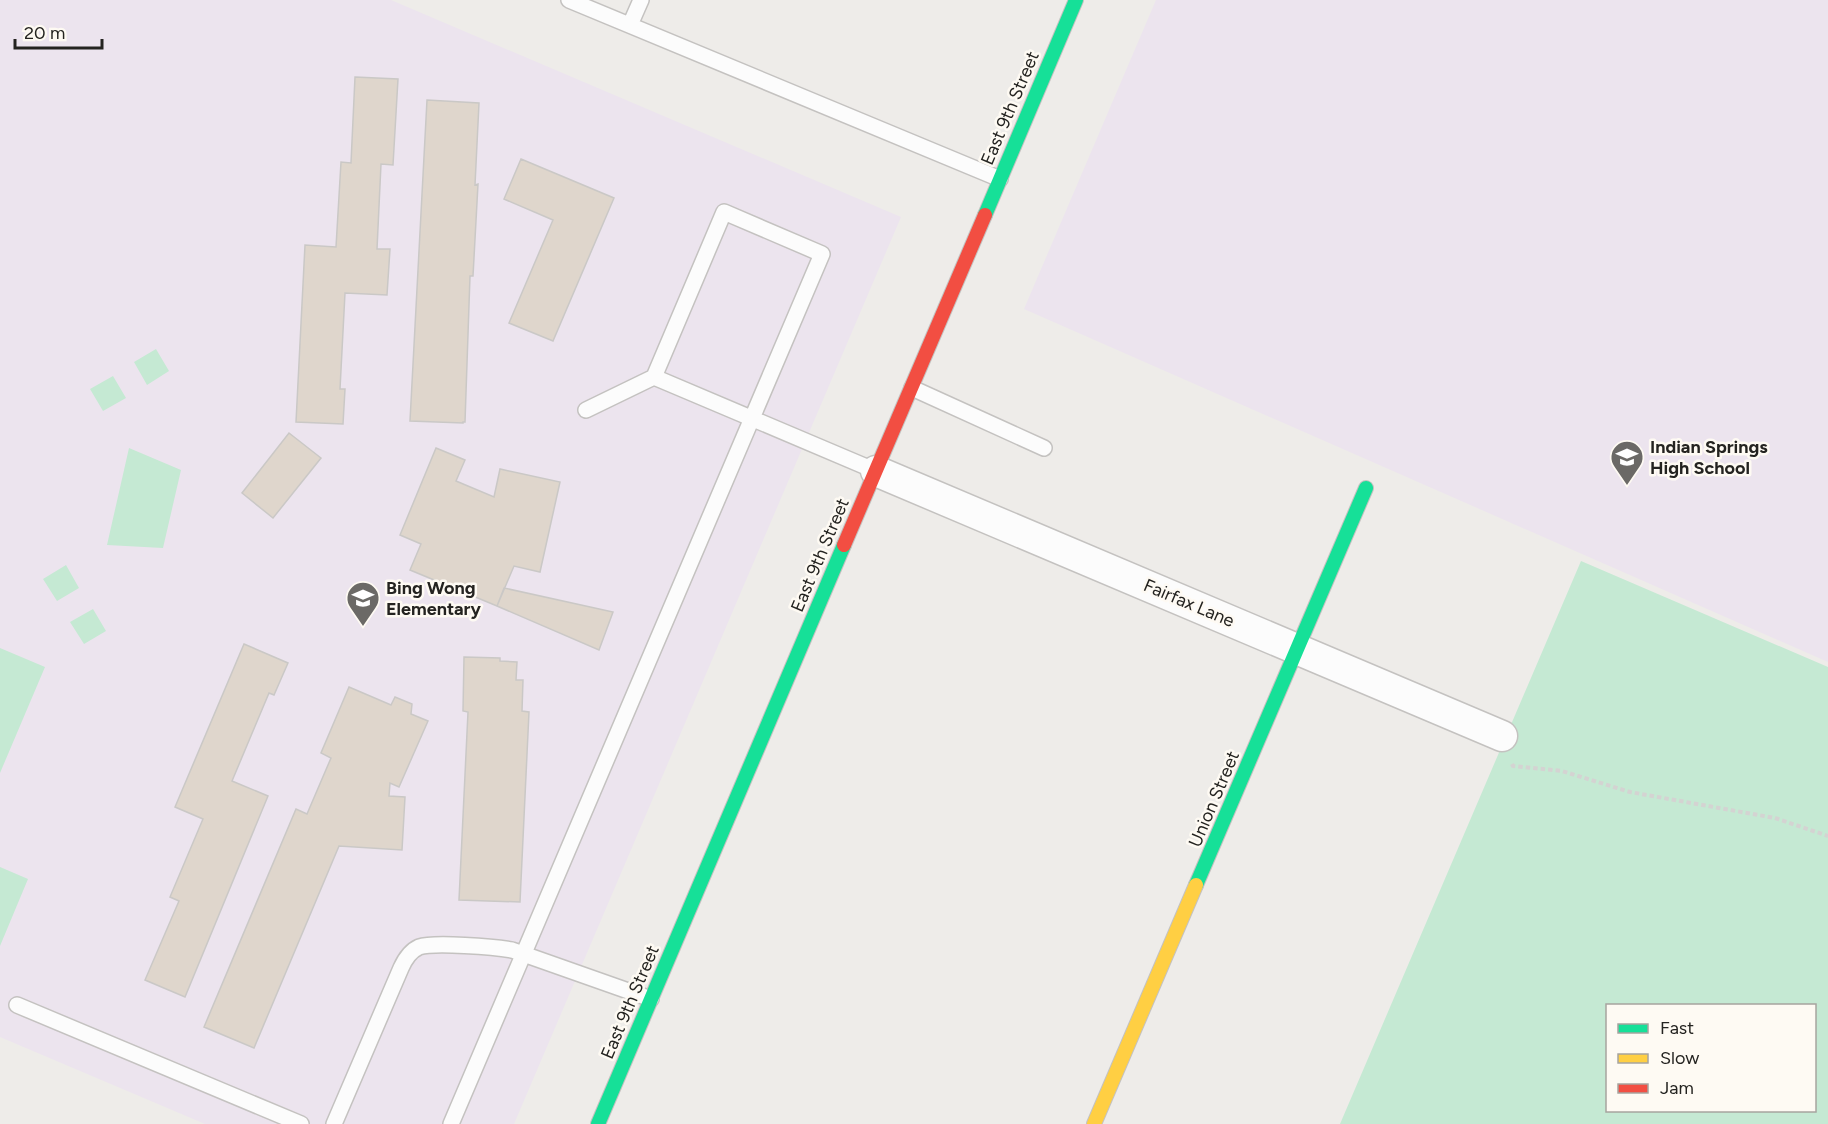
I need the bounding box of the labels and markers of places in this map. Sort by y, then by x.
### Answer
place label: Indian Springs High School [1650,436,1768,479]
school or university icon: Indian Springs High School [1609,439,1645,486]
place label: Bing Wong Elementary [386,577,481,620]
school or university icon: Bing Wong Elementary [345,580,381,627]

